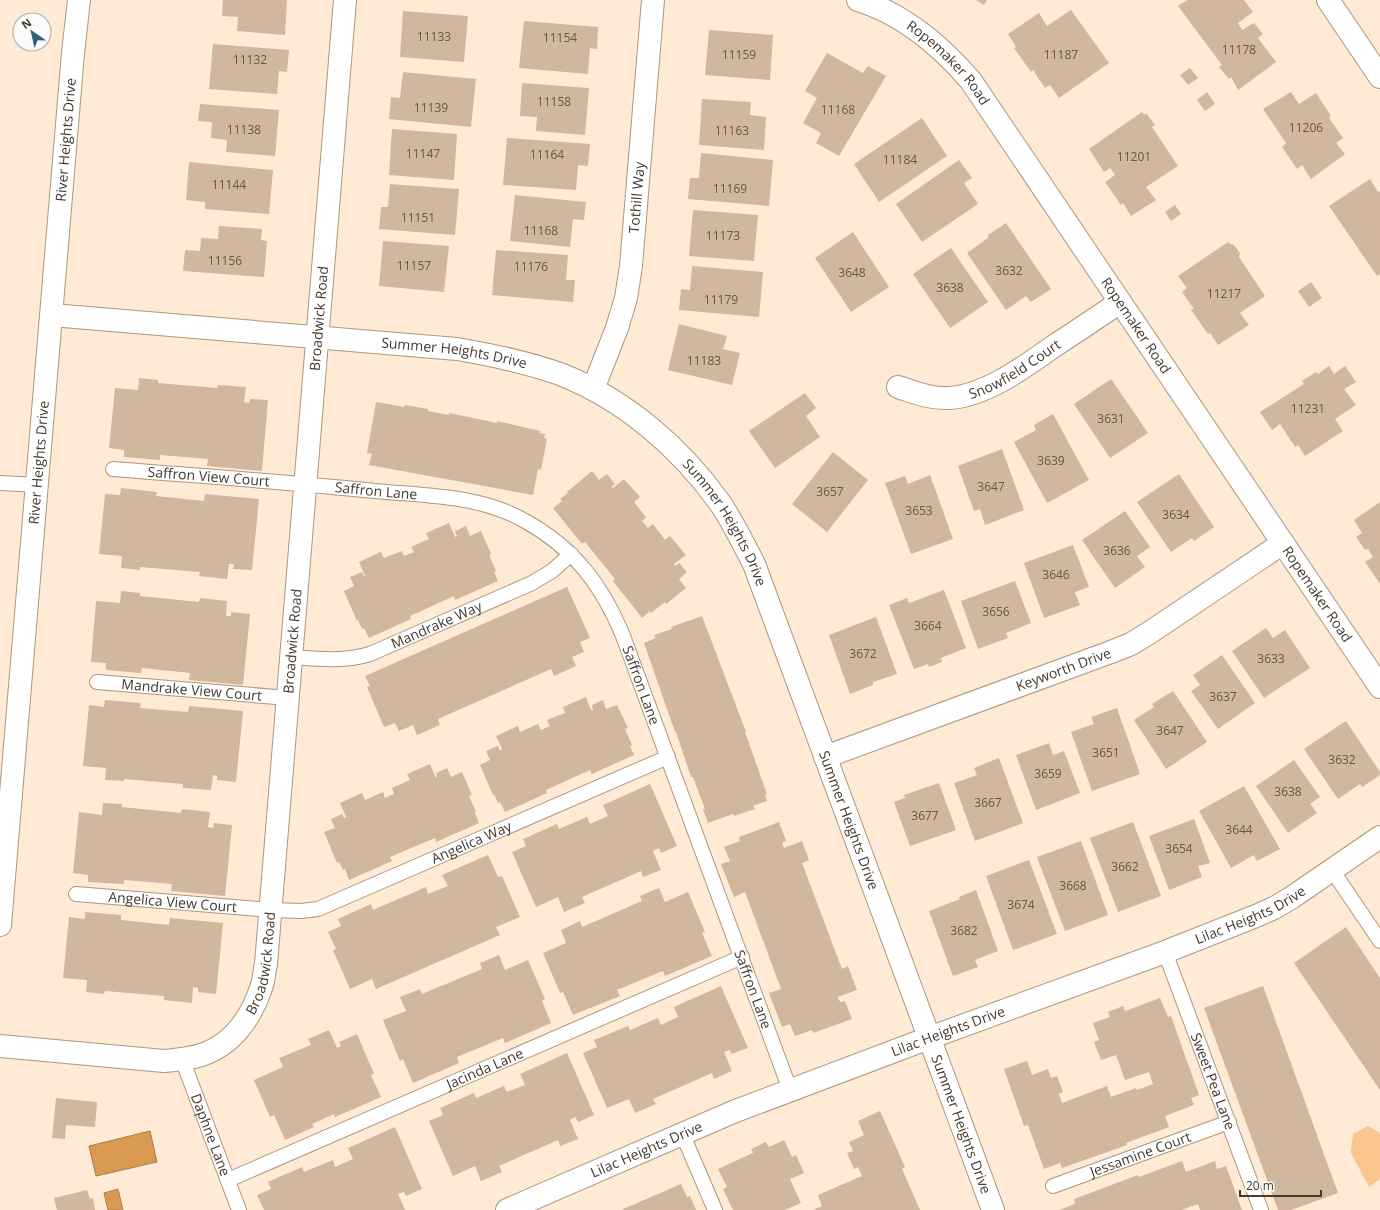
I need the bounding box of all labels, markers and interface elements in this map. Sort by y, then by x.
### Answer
north arrow [12,12,52,52]
text: N [18,15,34,32]
street label: Ropemaker Road [903,16,995,109]
house number: 11133 [417,28,451,45]
house number: 11154 [543,29,577,46]
house number: 11178 [1222,41,1256,58]
house number: 11159 [722,46,756,63]
house number: 11187 [1044,46,1078,63]
house number: 11132 [233,51,267,68]
street label: River Heights Drive [51,77,80,202]
house number: 11158 [537,93,571,110]
house number: 11139 [414,99,448,116]
house number: 11168 [821,101,855,118]
house number: 11206 [1289,119,1323,136]
house number: 11138 [227,121,261,138]
house number: 11163 [715,122,749,139]
house number: 11147 [406,145,440,162]
house number: 11164 [530,146,564,163]
house number: 11201 [1117,148,1151,165]
house number: 11184 [883,151,917,168]
street label: Tothill Way [624,160,649,234]
house number: 11144 [212,176,246,193]
house number: 11169 [713,180,747,197]
house number: 11151 [401,209,435,226]
house number: 11168 [524,222,558,239]
house number: 11173 [706,227,740,244]
house number: 11156 [208,252,242,269]
house number: 11157 [397,257,431,274]
house number: 11176 [514,258,548,275]
house number: 3632 [995,262,1023,279]
house number: 3648 [838,264,866,281]
street label: Broadwick Road [305,265,332,371]
street label: Ropemaker Road [1097,273,1176,377]
house number: 3638 [936,279,964,296]
house number: 11217 [1207,285,1241,302]
house number: 11179 [704,291,738,308]
street label: Summer Heights Drive [381,333,529,372]
street label: Snowfield Court [966,334,1064,403]
house number: 11183 [687,352,721,369]
street label: River Heights Drive [24,400,53,525]
house number: 11231 [1291,400,1325,417]
house number: 3631 [1097,410,1125,427]
house number: 3639 [1037,452,1065,469]
street label: Summer Heights Drive [679,454,771,589]
street label: Saffron View Court [147,462,270,490]
street label: Saffron Lane [334,477,418,503]
house number: 3647 [977,478,1005,495]
house number: 3657 [816,483,844,500]
house number: 3653 [905,502,933,519]
house number: 3634 [1162,506,1190,523]
house number: 3636 [1103,542,1131,559]
street label: Ropemaker Road [1278,542,1357,646]
house number: 3646 [1042,566,1070,583]
street label: Broadwick Road [278,588,306,694]
street label: Mandrake Way [388,596,486,653]
house number: 3656 [982,603,1010,620]
house number: 3664 [914,617,942,634]
street label: Saffron Lane [618,643,665,727]
street label: Keyworth Drive [1013,643,1114,695]
house number: 3672 [849,645,877,662]
house number: 3633 [1257,650,1285,667]
street label: Mandrake View Court [121,674,263,705]
house number: 3637 [1209,688,1237,705]
house number: 3647 [1156,722,1184,739]
house number: 3651 [1092,744,1120,761]
street label: Summer Heights Drive [815,748,884,893]
house number: 3632 [1328,751,1356,768]
house number: 3659 [1034,765,1062,782]
house number: 3638 [1274,783,1302,800]
house number: 3667 [974,794,1002,811]
house number: 3677 [911,807,939,824]
street label: Angelica Way [428,816,515,868]
house number: 3644 [1225,821,1253,838]
house number: 3654 [1165,840,1193,857]
house number: 3662 [1111,858,1139,875]
house number: 3668 [1059,877,1087,894]
street label: Lilac Heights Drive [1192,881,1309,948]
street label: Angelica View Court [108,887,238,916]
house number: 3674 [1007,896,1035,913]
street label: Broadwick Road [241,911,279,1018]
house number: 3682 [950,922,978,939]
street label: Saffron Lane [730,947,777,1031]
street label: Lilac Heights Drive [888,1001,1008,1061]
street label: Sweet Pea Lane [1187,1030,1240,1132]
street label: Jacinda Lane [441,1043,526,1094]
street label: Summer Heights Drive [927,1052,996,1196]
street label: Daphne Lane [187,1091,235,1179]
street label: Lilac Heights Drive [587,1116,705,1182]
street label: Jessamine Court [1085,1127,1193,1181]
scale bar [1240,1172,1321,1198]
text: 20 m [1246,1177,1274,1194]

